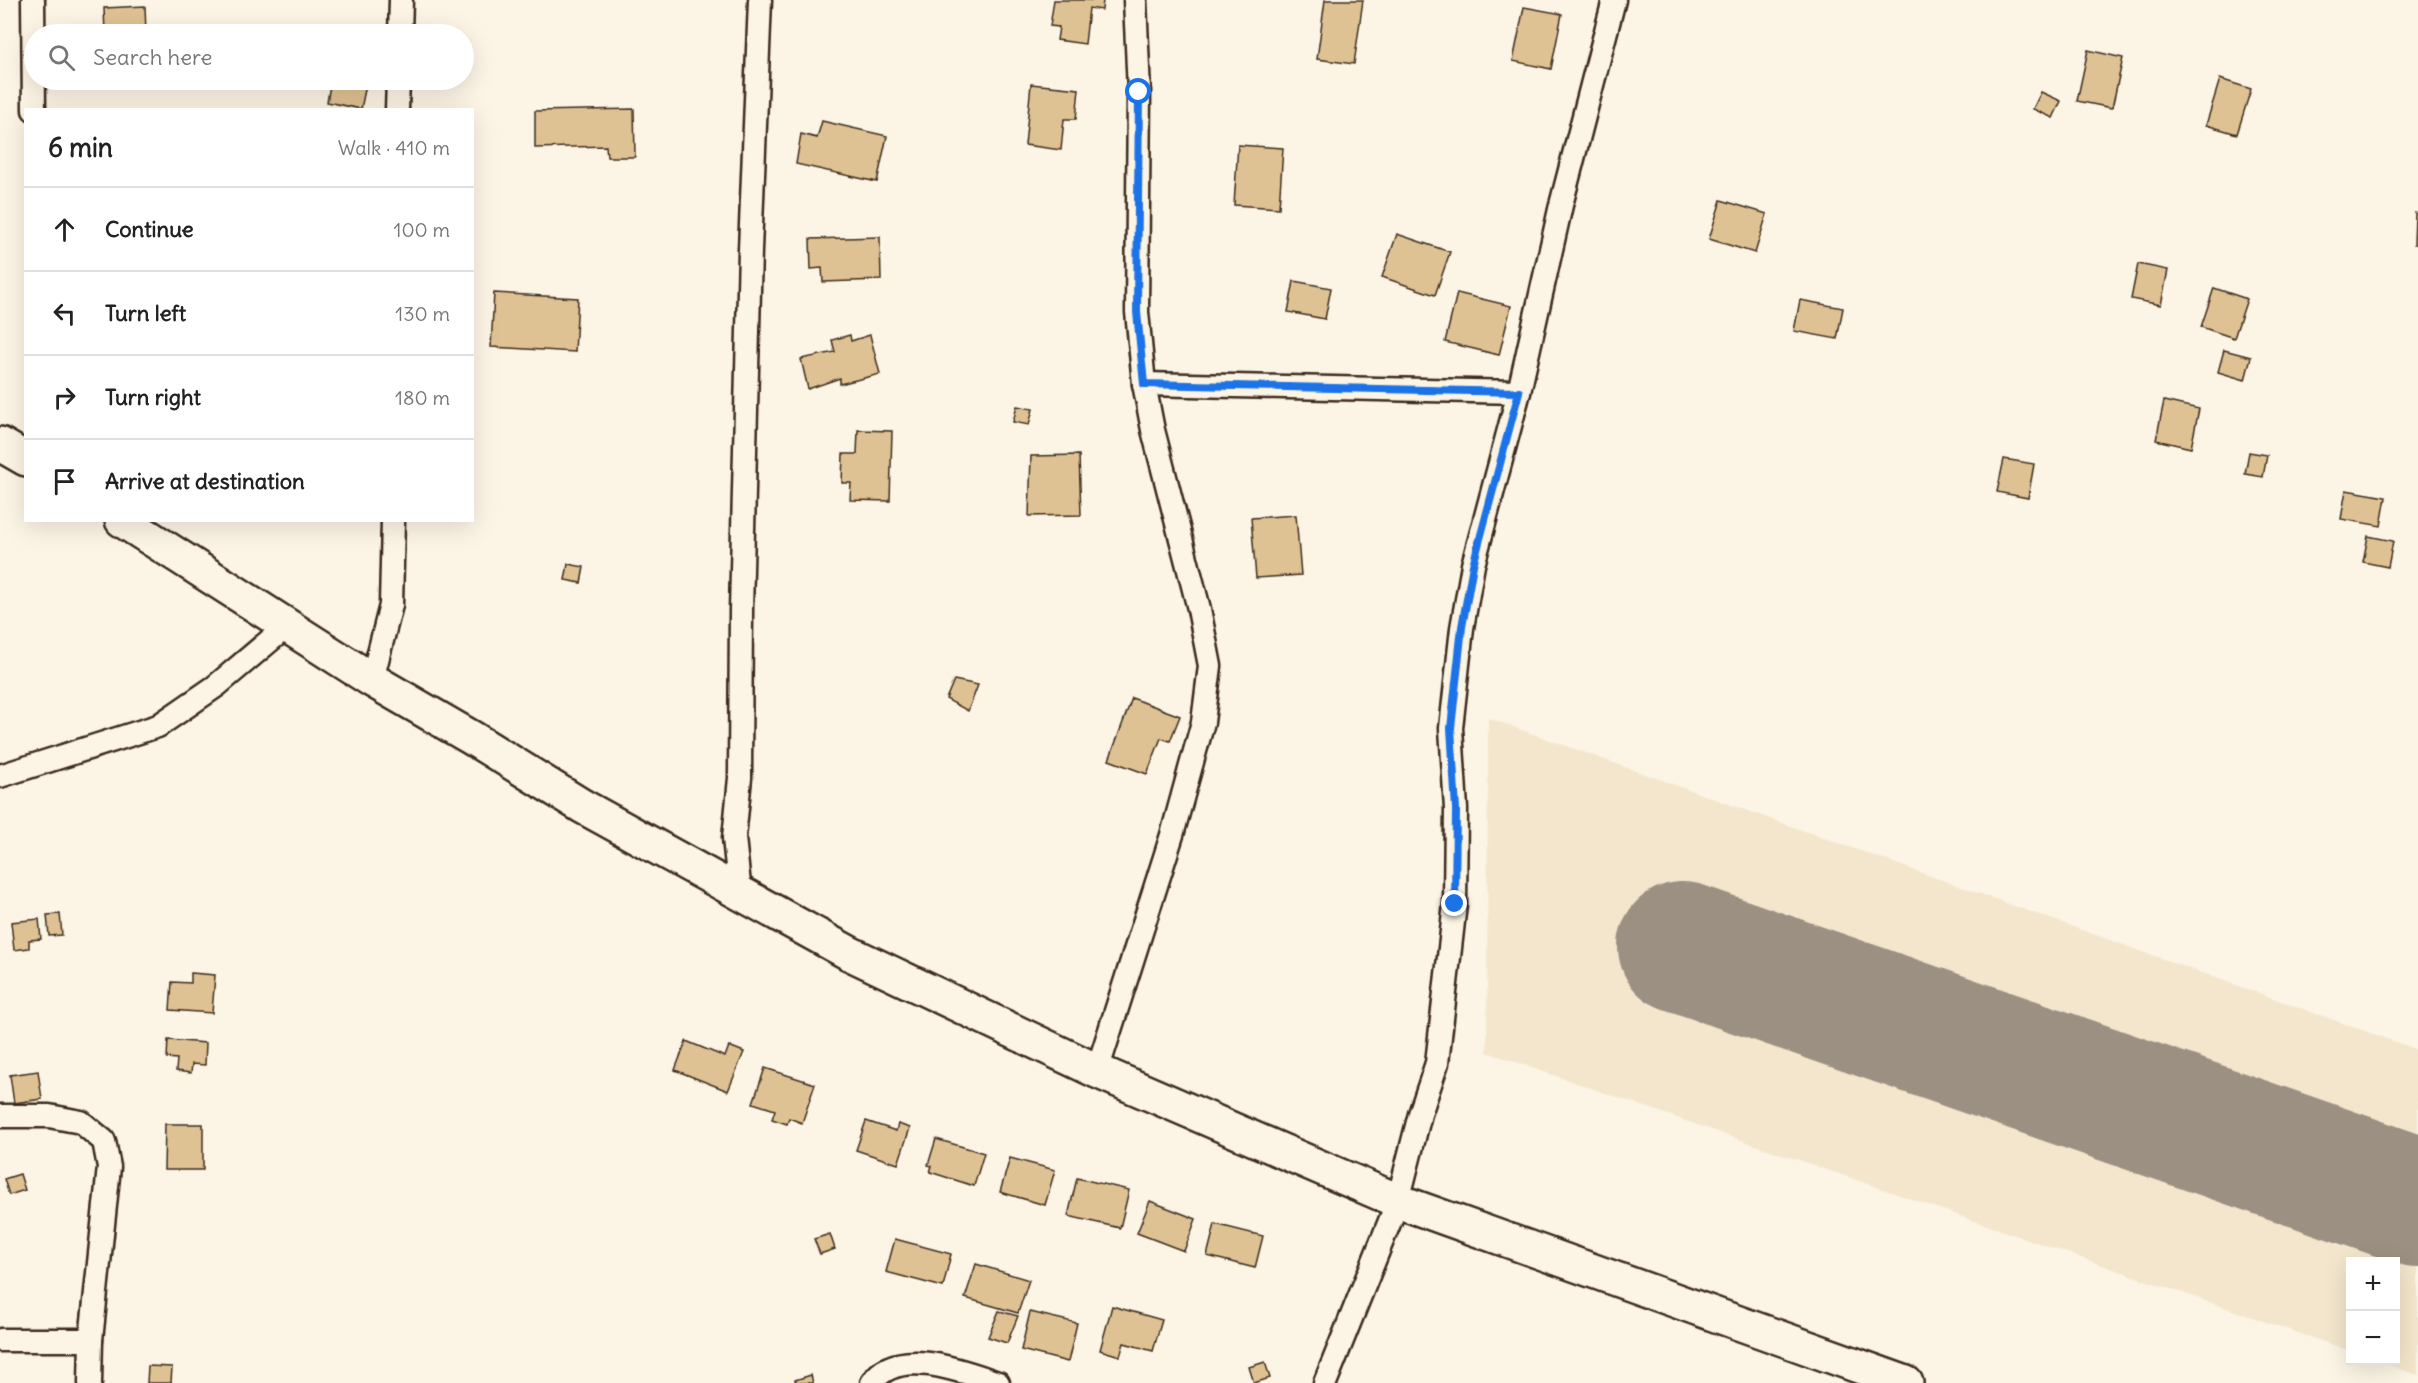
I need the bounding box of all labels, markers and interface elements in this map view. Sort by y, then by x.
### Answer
search box [24,24,474,90]
icon: search [45,41,78,74]
text: Search here [93,43,212,71]
route start [1125,78,1151,104]
text: 6 min [48,131,113,164]
text: Walk · 410 m [338,135,450,160]
icon: ahead [48,213,81,246]
text: Continue [105,215,194,243]
text: 100 m [393,217,450,242]
icon: left [48,297,81,330]
text: Turn left [105,299,186,327]
text: 130 m [395,301,450,326]
icon: right [48,381,81,414]
text: Turn right [105,383,201,411]
text: 180 m [395,385,450,410]
icon: arrive [48,465,81,498]
text: Arrive at destination [105,467,305,495]
route end [1441,890,1467,916]
map controls [2346,1257,2400,1365]
button: + [2346,1257,2400,1311]
button: − [2346,1311,2400,1365]

